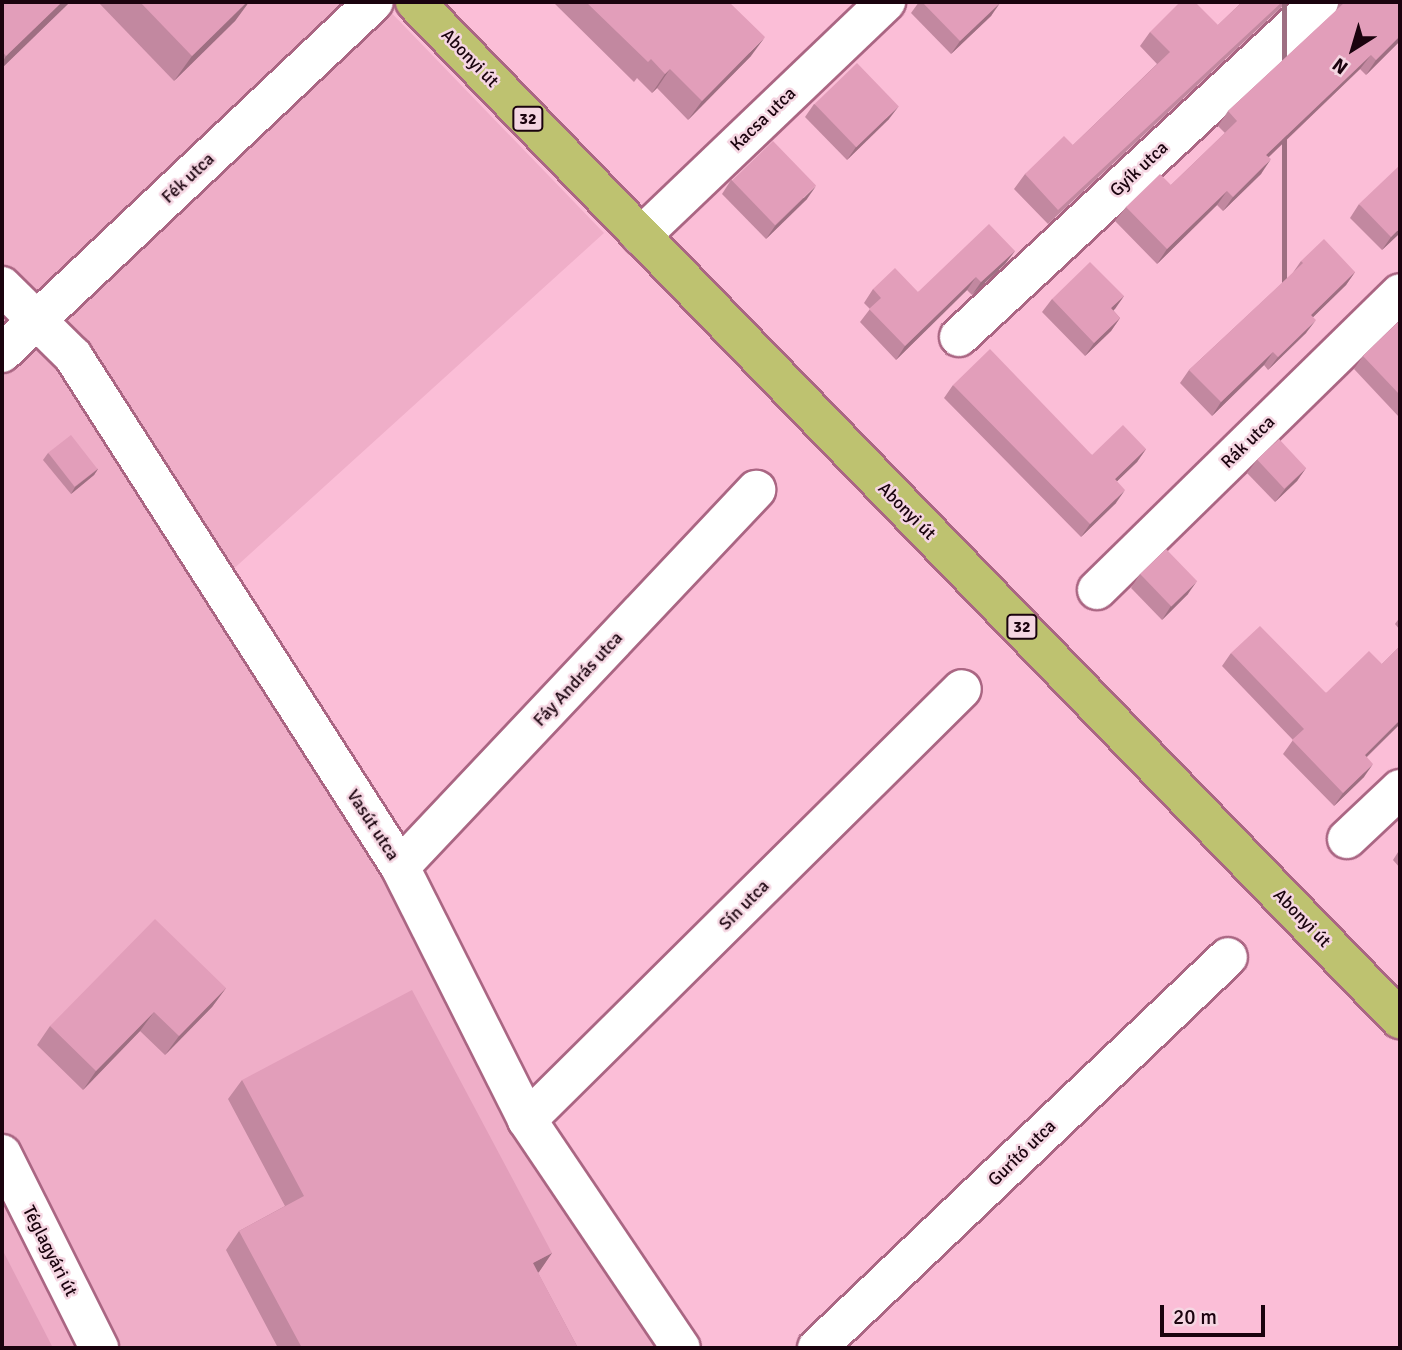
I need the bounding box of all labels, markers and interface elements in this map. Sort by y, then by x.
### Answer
north arrow [1318,14,1388,84]
street label: Abonyi út [437,24,503,92]
text: N [1328,52,1353,79]
street label: Kacsa utca [726,82,800,156]
road number: 32 [512,106,544,132]
street label: Gyík utca [1105,137,1173,201]
street label: Fék utca [157,148,219,208]
street label: Rák utca [1217,411,1279,473]
street label: Abonyi út [874,478,940,544]
road number: 32 [1006,614,1038,640]
street label: Fáy András utca [529,627,627,731]
street label: Vasút utca [342,785,404,865]
street label: Sín utca [714,875,774,935]
street label: Abonyi út [1269,884,1335,952]
street label: Gurító utca [983,1115,1061,1191]
street label: Téglagyári út [18,1202,82,1300]
scale bar [1164,1290,1269,1334]
text: 20 m [1173,1304,1217,1330]

